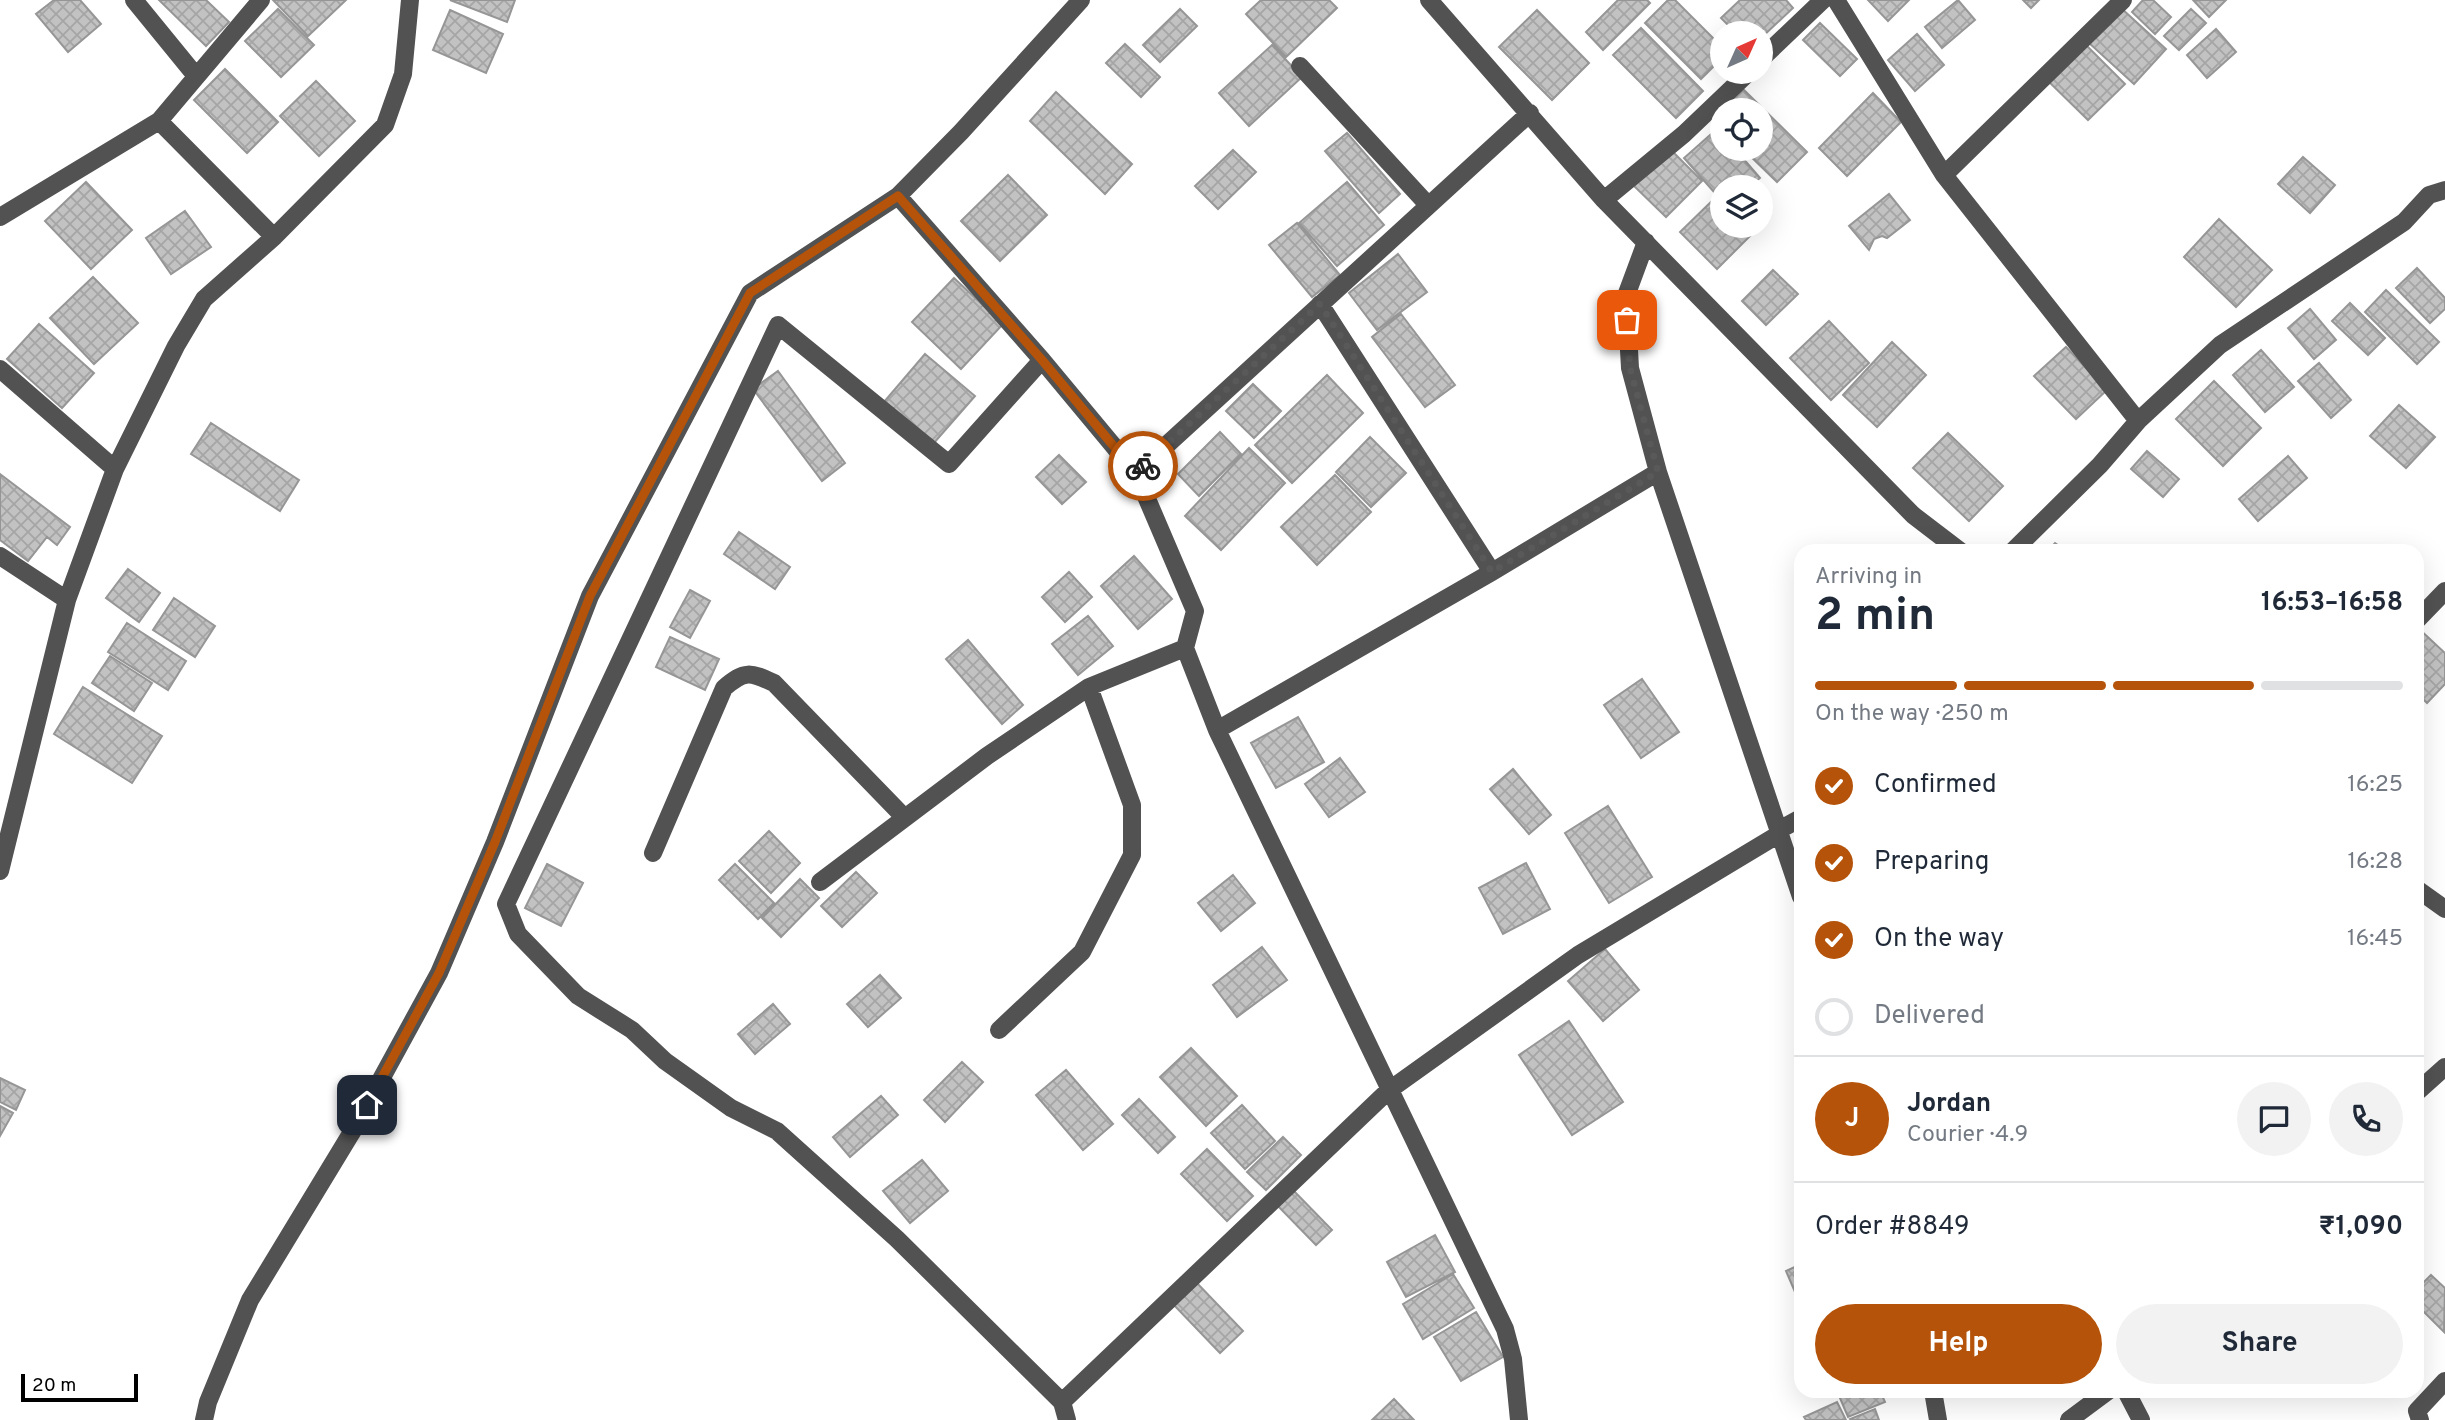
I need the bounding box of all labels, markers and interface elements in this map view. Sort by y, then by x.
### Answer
north arrow [1710,21,1773,84]
map controls [1710,21,1773,238]
button: locate [1710,98,1773,161]
button: layers [1710,175,1773,238]
pin [1597,290,1657,350]
icon: bag [1608,301,1646,339]
courier [1108,431,1178,501]
icon: bike [1124,447,1162,485]
text: Arriving in [1815,563,1922,592]
text: 16:53–16:58 [2261,587,2403,620]
text: 2 min [1815,588,1935,647]
text: On the way · 250 m [1815,700,2009,729]
icon: check [1815,767,1853,805]
text: Confirmed [1874,769,1997,802]
text: 16:25 [2347,771,2403,800]
icon: check [1815,844,1853,882]
text: Preparing [1874,846,1989,879]
text: 16:28 [2347,848,2403,877]
icon: check [1815,921,1853,959]
text: On the way [1874,923,2004,956]
text: 16:45 [2347,925,2403,954]
text: Delivered [1874,1000,1985,1033]
pin [337,1075,397,1135]
button: chat [2237,1082,2311,1156]
button: phone [2329,1082,2403,1156]
icon: home [348,1086,386,1124]
text: Jordan [1907,1088,1991,1121]
text: J [1845,1103,1859,1136]
text: Courier · 4.9 [1907,1121,2028,1150]
text: Order #8849 [1815,1211,1969,1244]
text: ₹1,090 [2319,1211,2403,1244]
button: Help [1815,1304,2102,1384]
button: Share [2116,1304,2403,1384]
scale bar [21,1371,138,1403]
text: 20 m [32,1374,76,1398]

